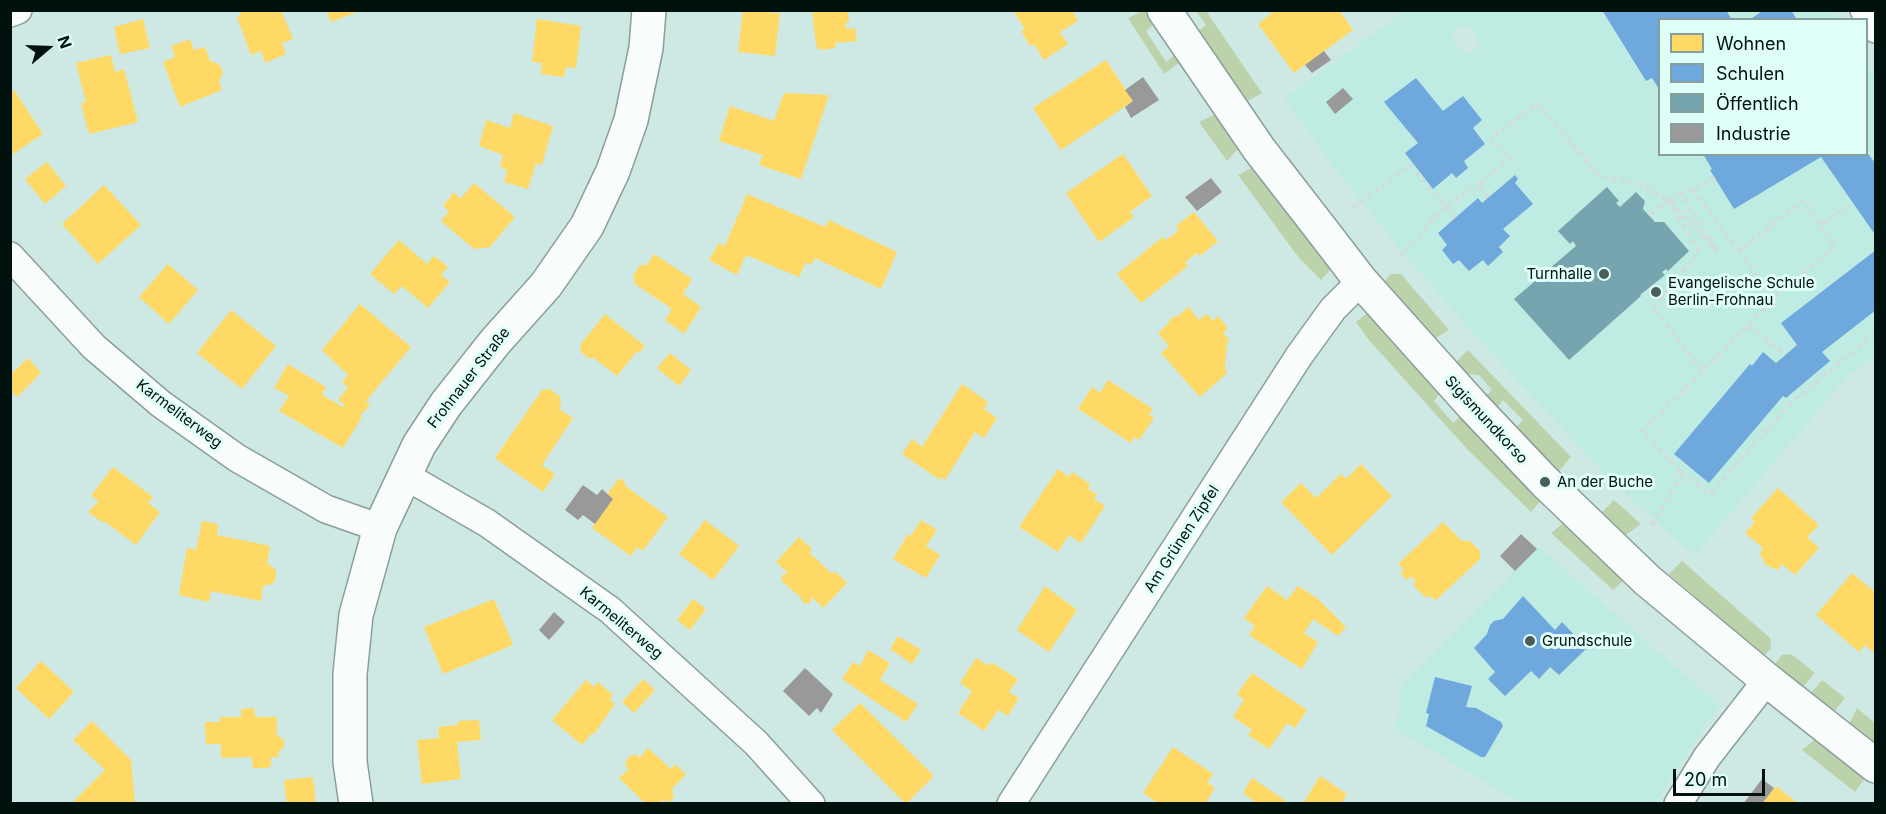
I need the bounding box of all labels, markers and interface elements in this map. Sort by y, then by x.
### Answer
north arrow [18,18,78,78]
legend [1658,18,1868,156]
text: N [54,33,76,51]
text: Wohnen [1716,33,1786,54]
text: Schulen [1716,63,1785,84]
text: Öffentlich [1716,93,1799,114]
text: Industrie [1716,123,1790,144]
place label: Turnhalle [1527,265,1592,283]
marker: Turnhalle [1597,267,1611,281]
place label: Evangelische Schule Berlin-Frohnau [1668,274,1814,309]
marker: Evangelische Schule Berlin-Frohnau [1649,285,1663,299]
street label: Frohnauer Straße [424,324,514,432]
street label: Sigismundkorso [1441,372,1531,468]
street label: Karmeliterweg [133,376,225,452]
place label: An der Buche [1557,473,1653,491]
marker: An der Buche [1538,475,1552,489]
street label: Am Grünen Zipfel [1141,482,1223,596]
street label: Karmeliterweg [576,583,666,663]
place label: Grundschule [1542,632,1632,650]
marker: Grundschule [1523,634,1537,648]
scale bar [1676,757,1768,795]
text: 20 m [1684,769,1727,790]

